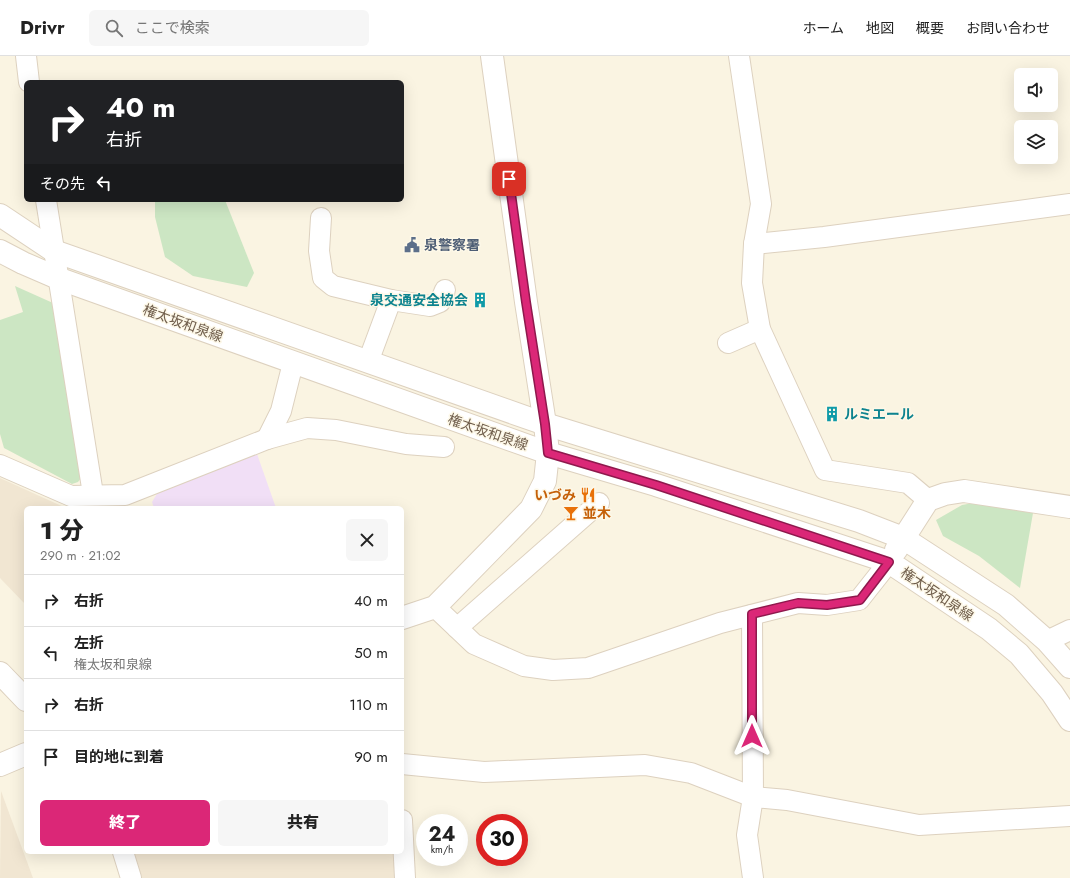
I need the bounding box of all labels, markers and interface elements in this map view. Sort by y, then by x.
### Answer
search box [89,10,369,46]
text: Drivr [20,14,65,41]
icon: search [103,17,125,39]
text: ここで検索 [135,17,210,39]
text: ホーム [802,18,844,38]
text: 地図 [866,18,894,38]
text: 概要 [916,18,944,38]
text: お問い合わせ [966,18,1050,38]
map controls [1014,68,1058,164]
button: sound [1014,68,1058,112]
text: 40 m [106,87,175,128]
icon: right [40,96,92,148]
button: layers [1014,120,1058,164]
text: 右折 [106,127,142,153]
pin [492,162,526,196]
icon: arrive [498,168,520,190]
icon: left [93,172,115,194]
text: その先 [40,173,85,195]
place label: 泉警察署 [424,235,480,255]
public building icon: 泉警察署 [403,236,421,254]
place label: 泉交通安全協会 [370,290,468,310]
building icon: 泉交通安全協会 [471,291,489,309]
street label: 権太坂和泉線 [140,299,226,347]
place label: ルミエール [844,404,914,424]
building icon: ルミエール [823,405,841,423]
street label: 権太坂和泉線 [445,409,531,455]
place label: いづみ [534,485,576,505]
restaurant icon: いづみ [579,486,597,504]
place label: 並木 [583,503,611,523]
bar icon: 並木 [562,504,580,522]
text: 1 分 [40,513,84,548]
button: close [346,519,388,561]
text: 290 m · 21:02 [40,546,121,565]
street label: 権太坂和泉線 [897,562,977,626]
icon: right [40,590,62,612]
text: 右折 [74,590,104,612]
text: 40 m [354,590,388,612]
text: 左折 [74,632,104,654]
icon: left [40,642,62,664]
text: 50 m [354,642,388,664]
text: 権太坂和泉線 [74,655,152,674]
icon: right [40,694,62,716]
text: 右折 [74,694,104,716]
text: 110 m [349,694,388,716]
position arrow [731,715,773,757]
icon: arrive [40,746,62,768]
text: 目的地に到着 [74,746,164,768]
text: 90 m [354,746,388,768]
button: 終了 [40,800,210,846]
button: 共有 [218,800,388,846]
speed limit sign: 30 [476,814,528,866]
text: 24 [428,820,456,849]
text: km/h [431,842,453,857]

